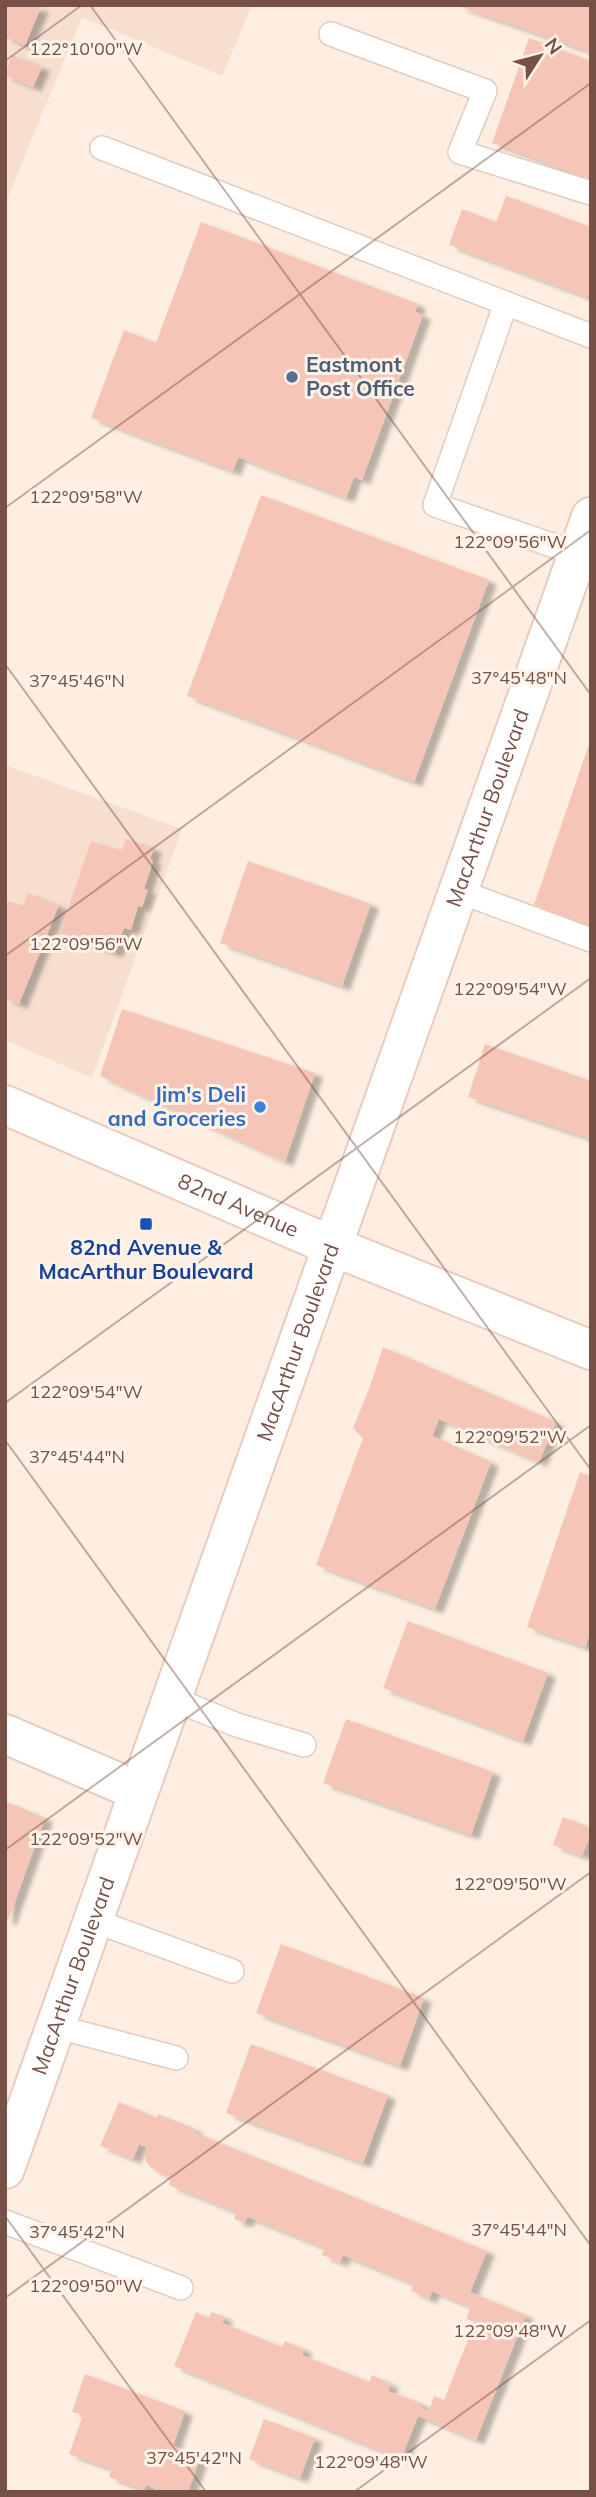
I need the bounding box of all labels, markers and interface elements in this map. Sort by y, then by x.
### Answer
north arrow [505,21,575,91]
text: N [540,33,568,59]
text: 122°10'00"W [29,37,143,60]
place label: Eastmont Post Office [306,351,415,401]
marker: Eastmont Post Office [284,369,300,385]
text: 122°09'58"W [29,485,143,508]
text: 122°09'56"W [453,530,567,553]
text: 37°45'48"N [471,666,567,689]
text: 37°45'46"N [29,669,125,692]
street label: MacArthur Boulevard [440,705,534,910]
text: 122°09'56"W [29,932,143,955]
text: 122°09'54"W [453,977,567,1000]
place label: Jim's Deli and Groceries [108,1081,246,1131]
marker: Jim's Deli and Groceries [252,1099,268,1115]
street label: 82nd Avenue [174,1167,303,1242]
marker: 82nd Avenue & MacArthur Boulevard [138,1216,154,1232]
place label: 82nd Avenue & MacArthur Boulevard [38,1234,254,1284]
street label: MacArthur Boulevard [250,1240,344,1444]
text: 122°09'54"W [29,1380,143,1403]
text: 122°09'52"W [453,1425,567,1448]
text: 37°45'44"N [29,1445,125,1468]
text: 122°09'52"W [29,1827,143,1850]
text: 122°09'50"W [453,1872,567,1895]
street label: MacArthur Boulevard [26,1873,120,2078]
text: 37°45'44"N [471,2218,567,2241]
text: 37°45'42"N [29,2220,125,2243]
text: 122°09'50"W [29,2274,143,2297]
text: 122°09'48"W [453,2319,567,2342]
text: 37°45'42"N [146,2446,242,2469]
text: 122°09'48"W [314,2450,428,2473]

